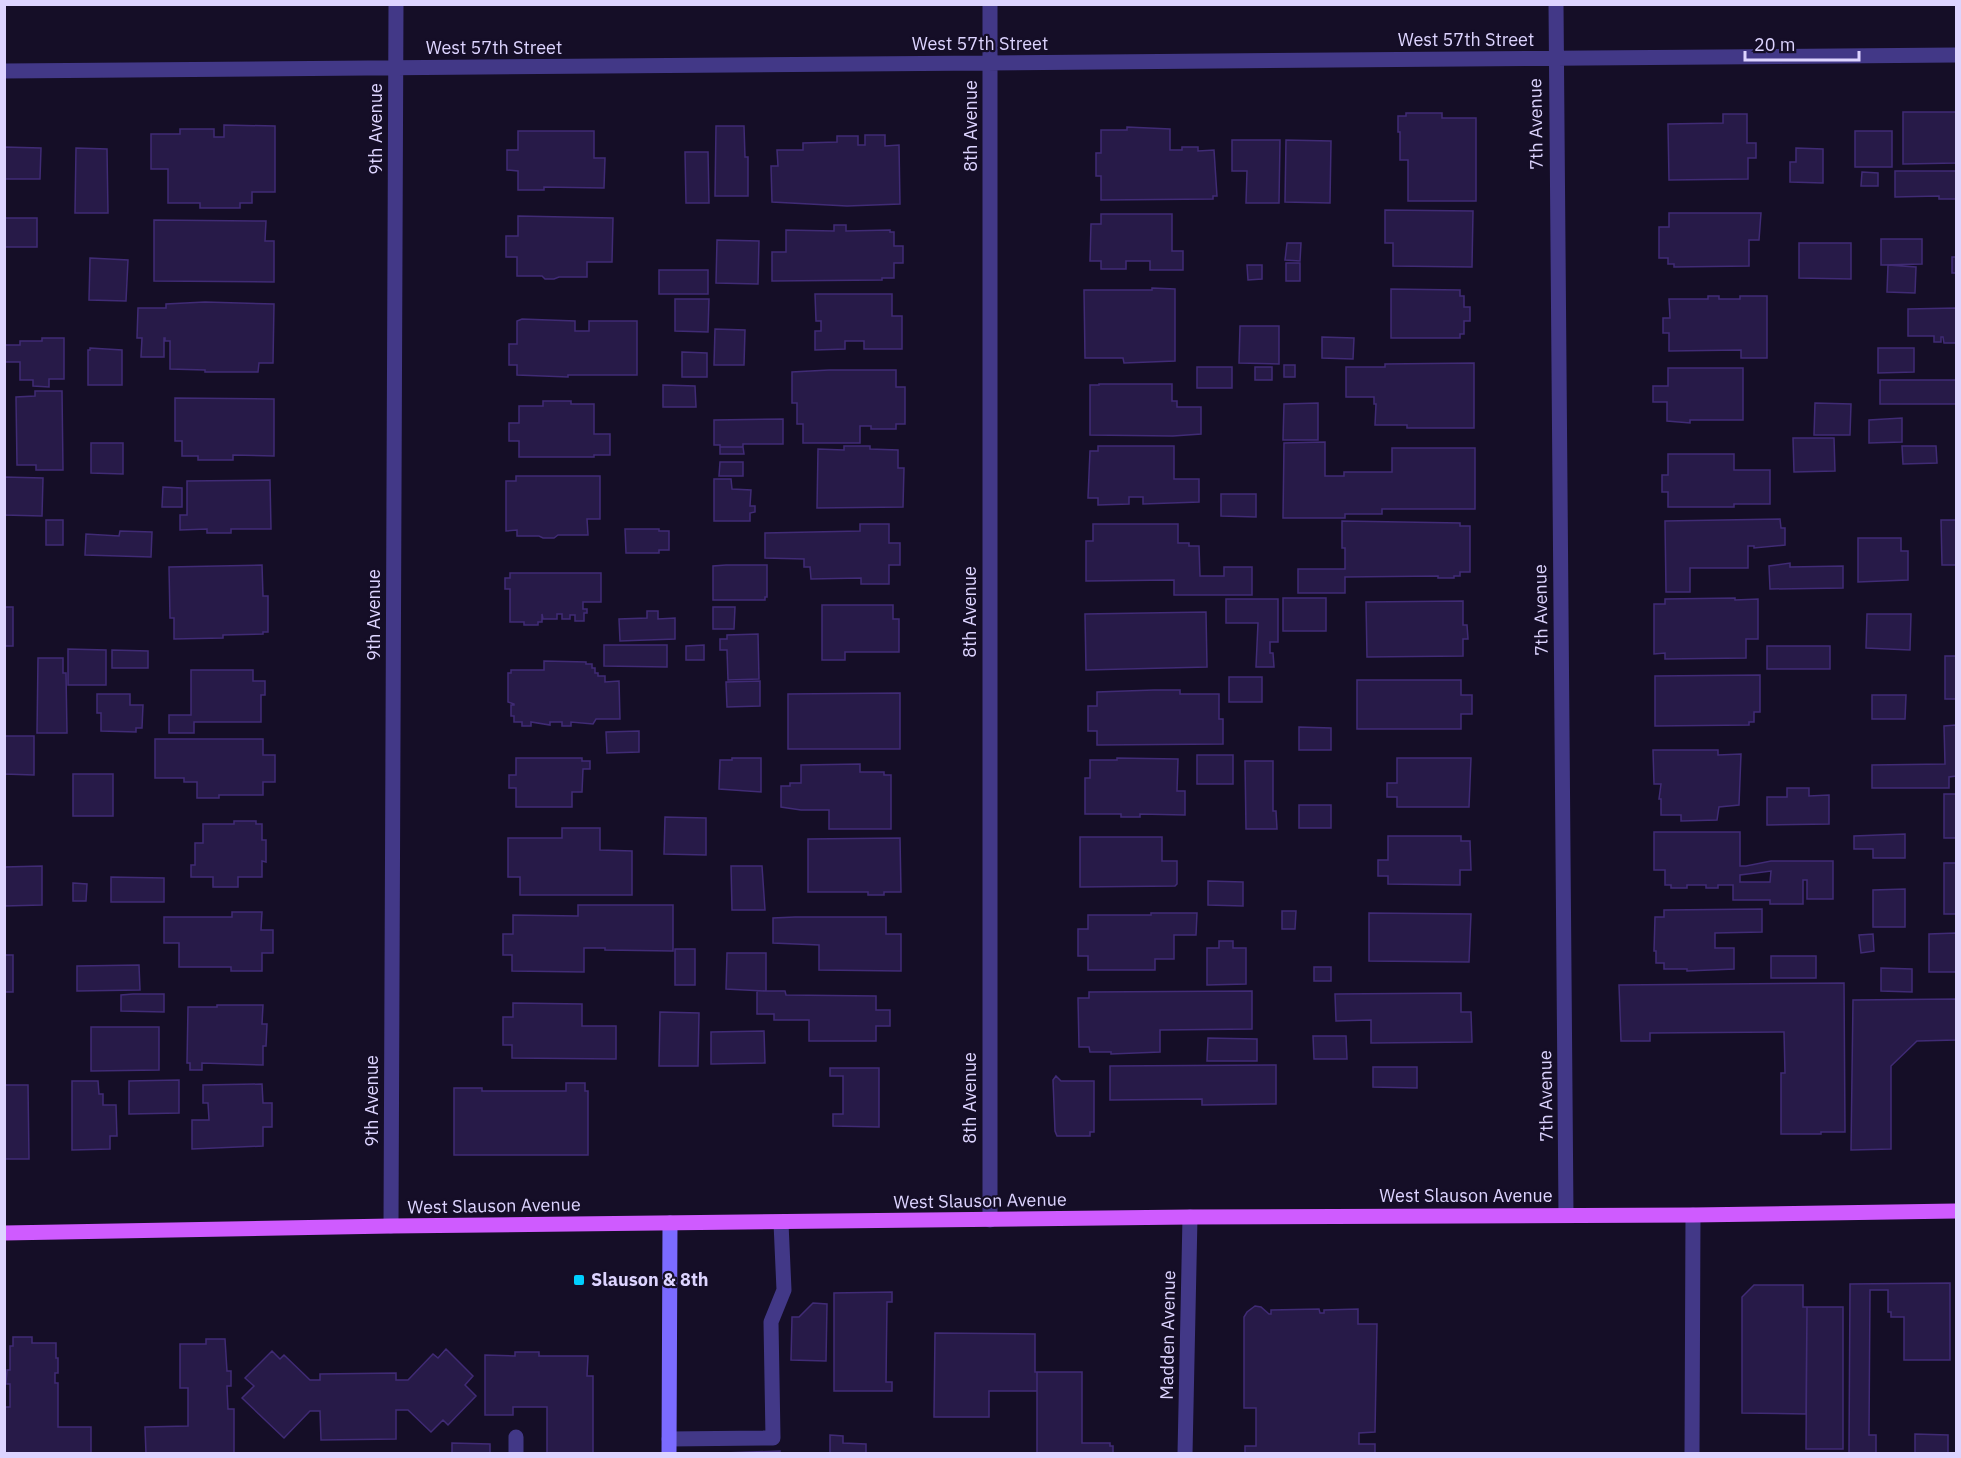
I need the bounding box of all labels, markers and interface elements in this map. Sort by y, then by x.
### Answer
scale bar [1745,24,1859,62]
street label: West 57th Street [1398,28,1534,51]
street label: West 57th Street [912,32,1048,55]
text: 20 m [1754,33,1796,56]
street label: West 57th Street [426,36,562,59]
street label: 7th Avenue [1523,78,1548,170]
street label: 8th Avenue [959,80,982,172]
street label: 9th Avenue [364,83,387,175]
street label: 7th Avenue [1528,564,1553,656]
street label: 8th Avenue [958,566,981,658]
street label: 9th Avenue [362,569,385,661]
street label: 7th Avenue [1533,1050,1558,1142]
street label: 8th Avenue [958,1052,981,1144]
street label: 9th Avenue [360,1055,383,1147]
street label: West Slauson Avenue [1379,1184,1553,1207]
street label: West Slauson Avenue [893,1187,1067,1214]
street label: West Slauson Avenue [407,1192,581,1219]
place label: Slauson & 8th [591,1268,709,1291]
street label: Madden Avenue [1155,1270,1180,1400]
marker: Slauson & 8th [572,1273,586,1287]

